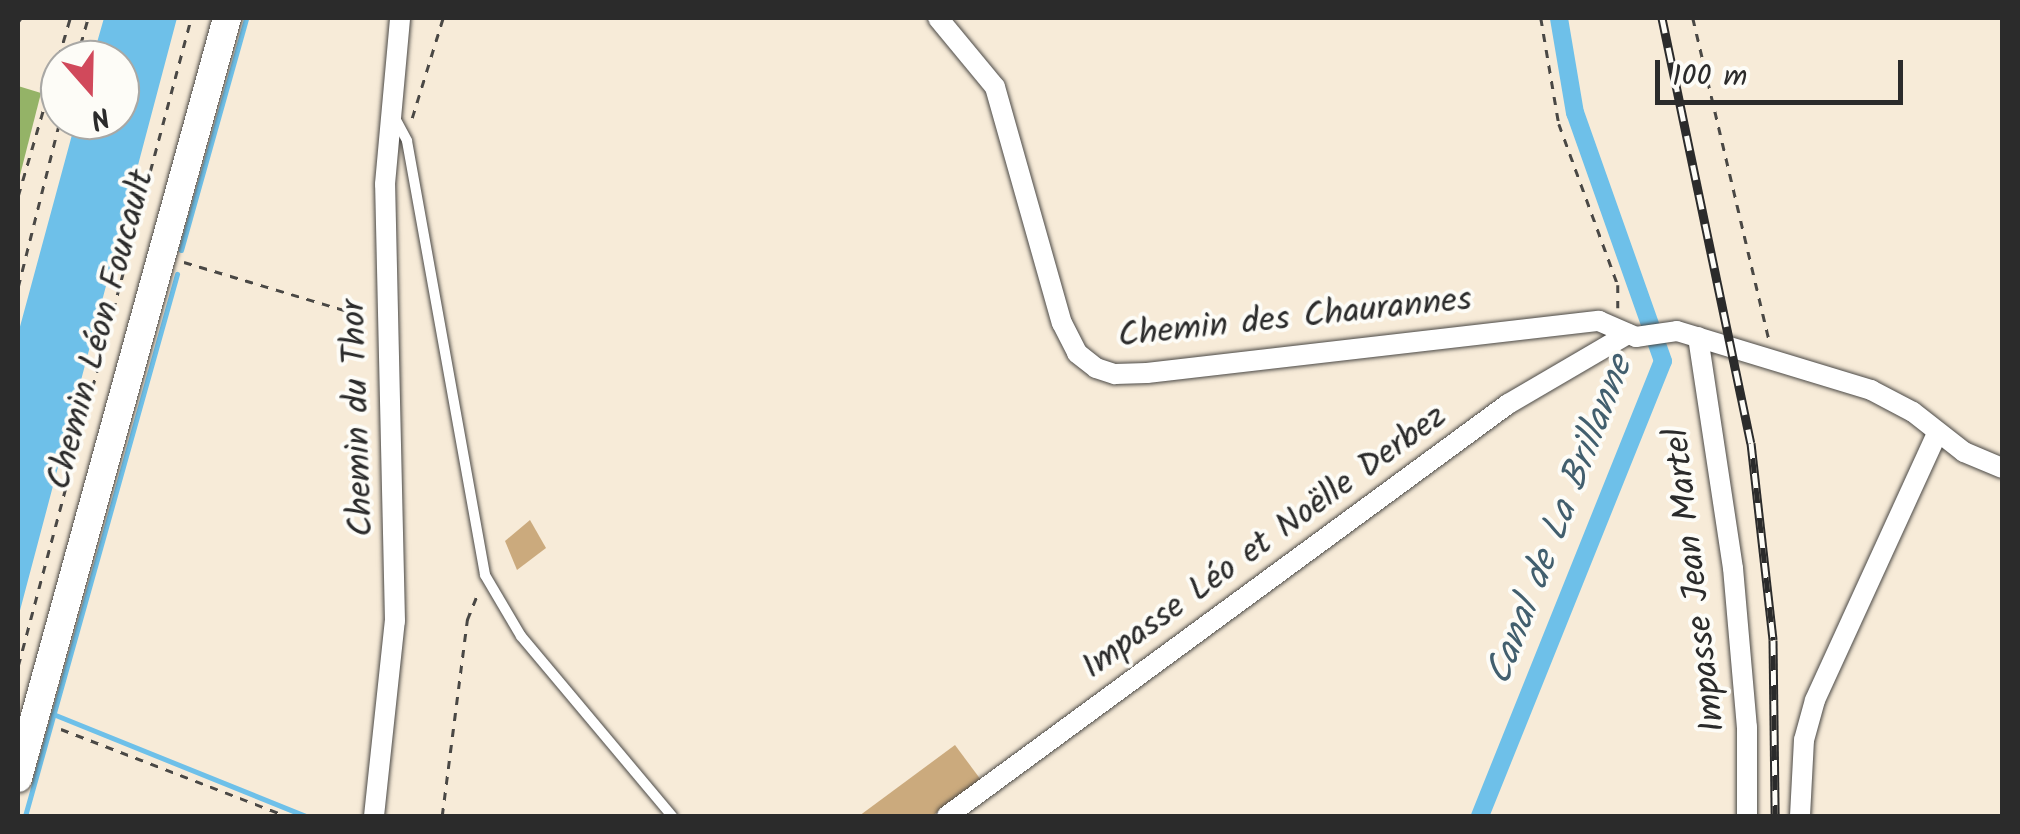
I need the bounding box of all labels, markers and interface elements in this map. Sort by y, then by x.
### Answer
north arrow [40,40,140,140]
scale bar [1660,40,1908,102]
text: 100 m [1672,53,1747,101]
text: N [84,93,116,141]
street label: Chemin Léon Foucault [39,166,165,494]
street label: Chemin des Chaurannes [1116,280,1474,358]
street label: Chemin du Thor [334,299,384,537]
water label: Canal de La Brillanne [1477,350,1645,692]
street label: Impasse Léo et Noëlle Derbez [1075,397,1455,689]
street label: Impasse Jean Martel [1656,425,1736,735]

